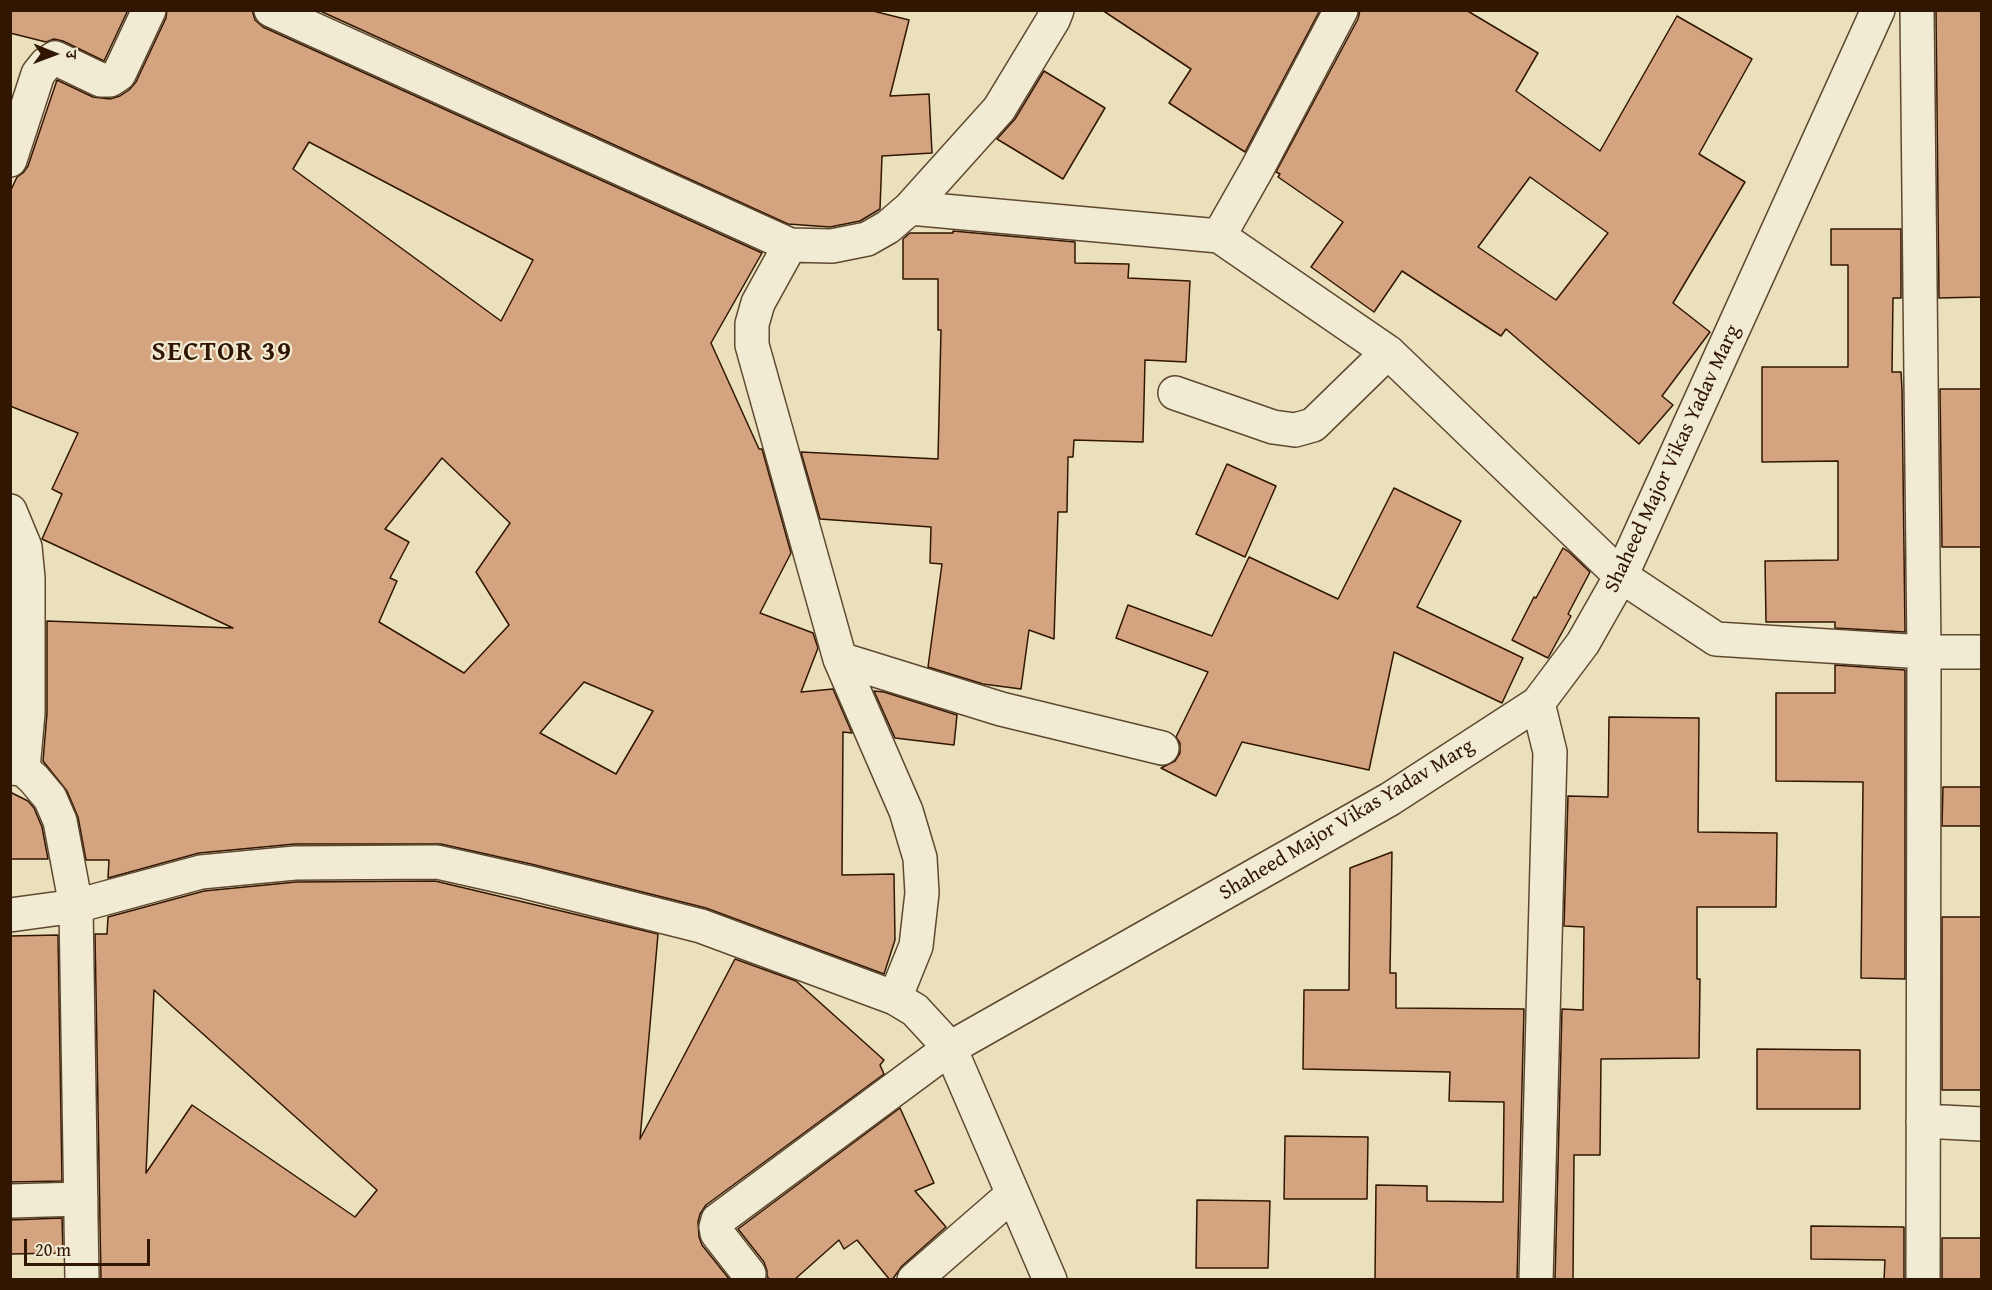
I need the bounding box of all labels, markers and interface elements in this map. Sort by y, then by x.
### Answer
north arrow [24,24,84,84]
text: उ [60,50,84,59]
street label: Shaheed Major Vikas Yadav Marg [1600,321,1746,597]
district label: SECTOR 39 [152,337,292,369]
street label: Shaheed Major Vikas Yadav Marg [1215,734,1479,906]
scale bar [27,1227,153,1265]
text: 20 m [35,1236,71,1263]

